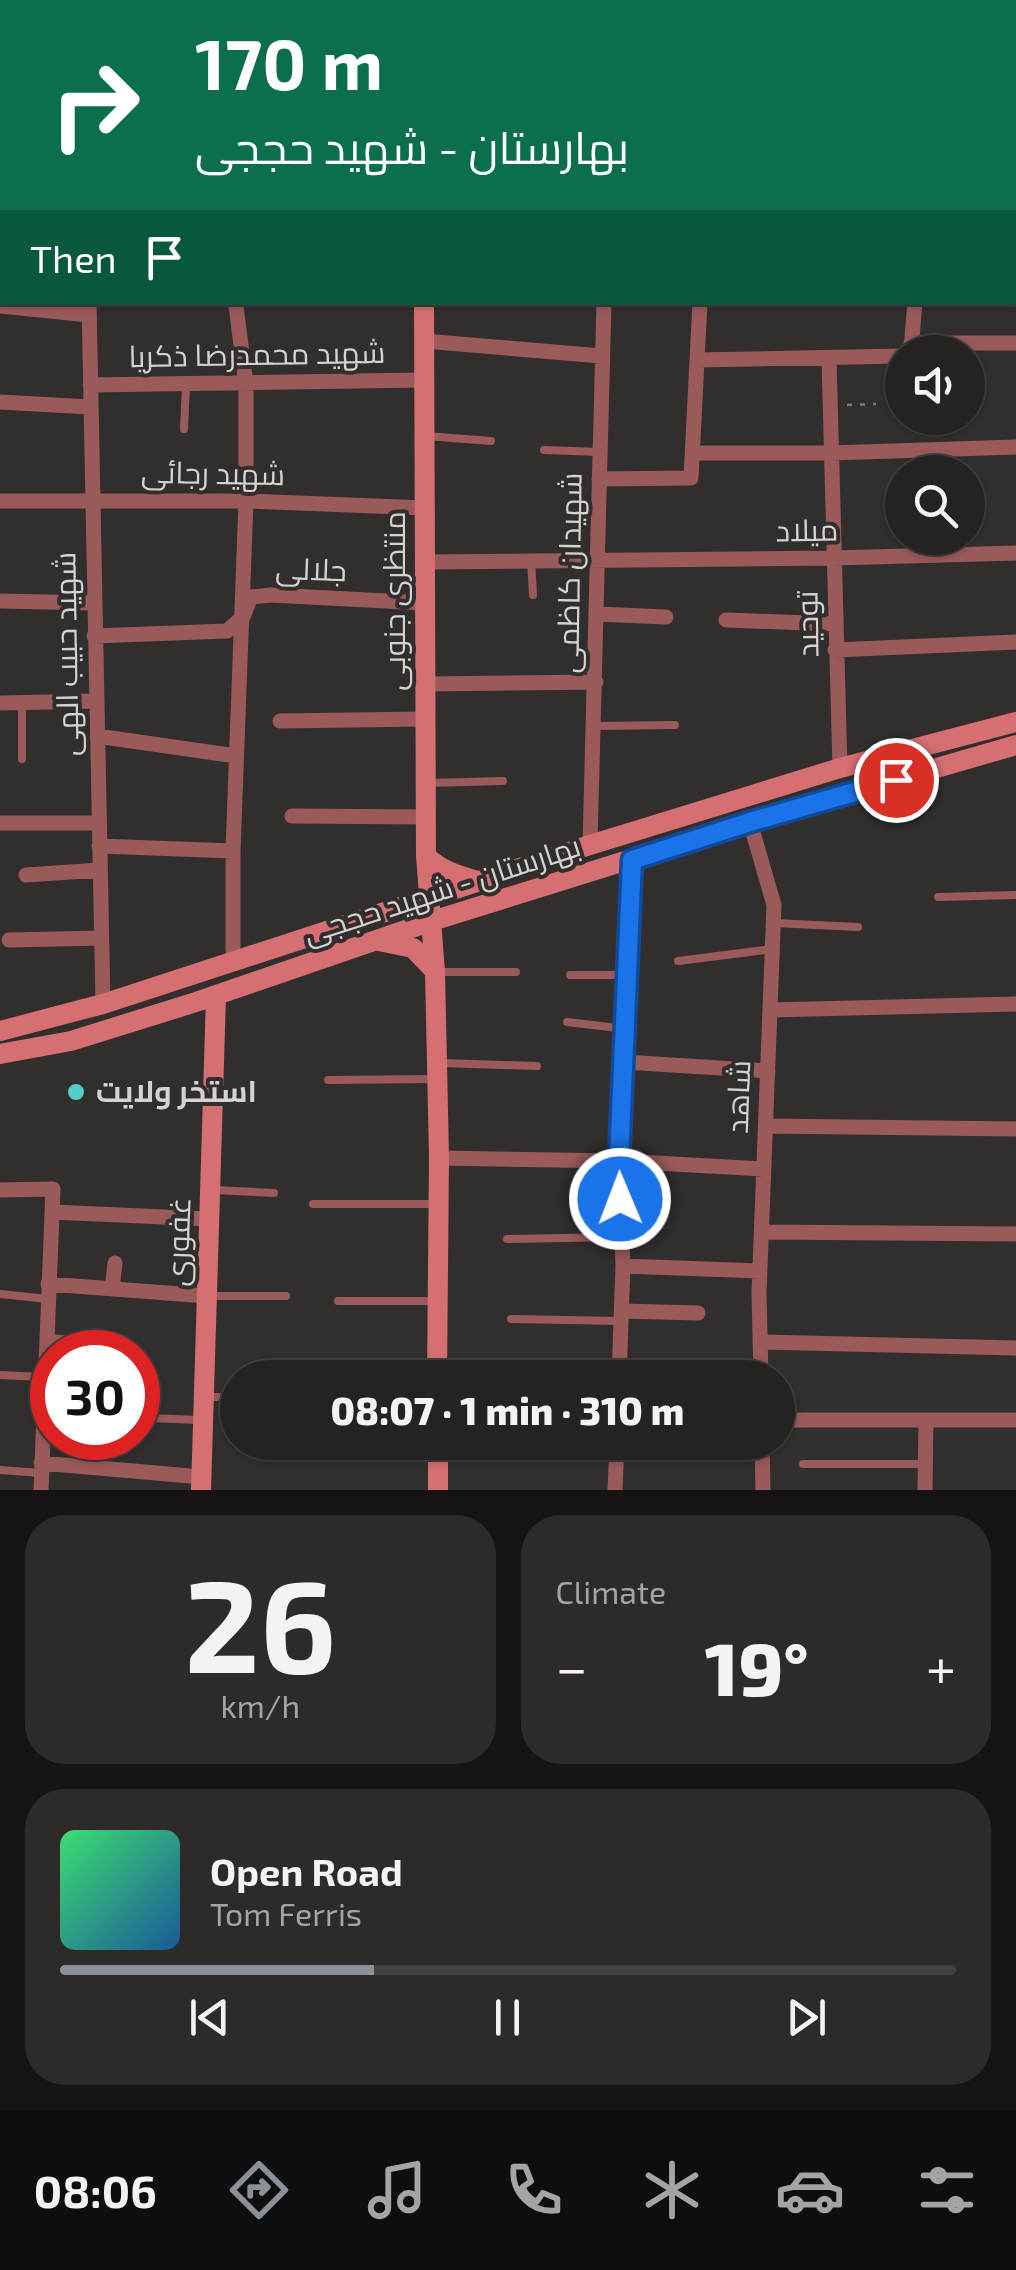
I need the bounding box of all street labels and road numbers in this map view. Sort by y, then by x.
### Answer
street label: شهید محمدرضا ذکریا [128,333,386,375]
street label: شهید رجائی [141,453,285,493]
street label: شهیدان کاظمی [548,472,590,674]
street label: میلاد [775,510,839,548]
street label: منتظری جنوبی [375,511,413,691]
street label: جلالی [275,549,347,589]
street label: شهید حبیب الهی [45,552,87,756]
street label: توحید [787,590,826,658]
street label: بهارستان - شهید حججی [298,826,585,952]
street label: شاهد [718,1060,756,1134]
street label: غفوری [157,1197,198,1287]

